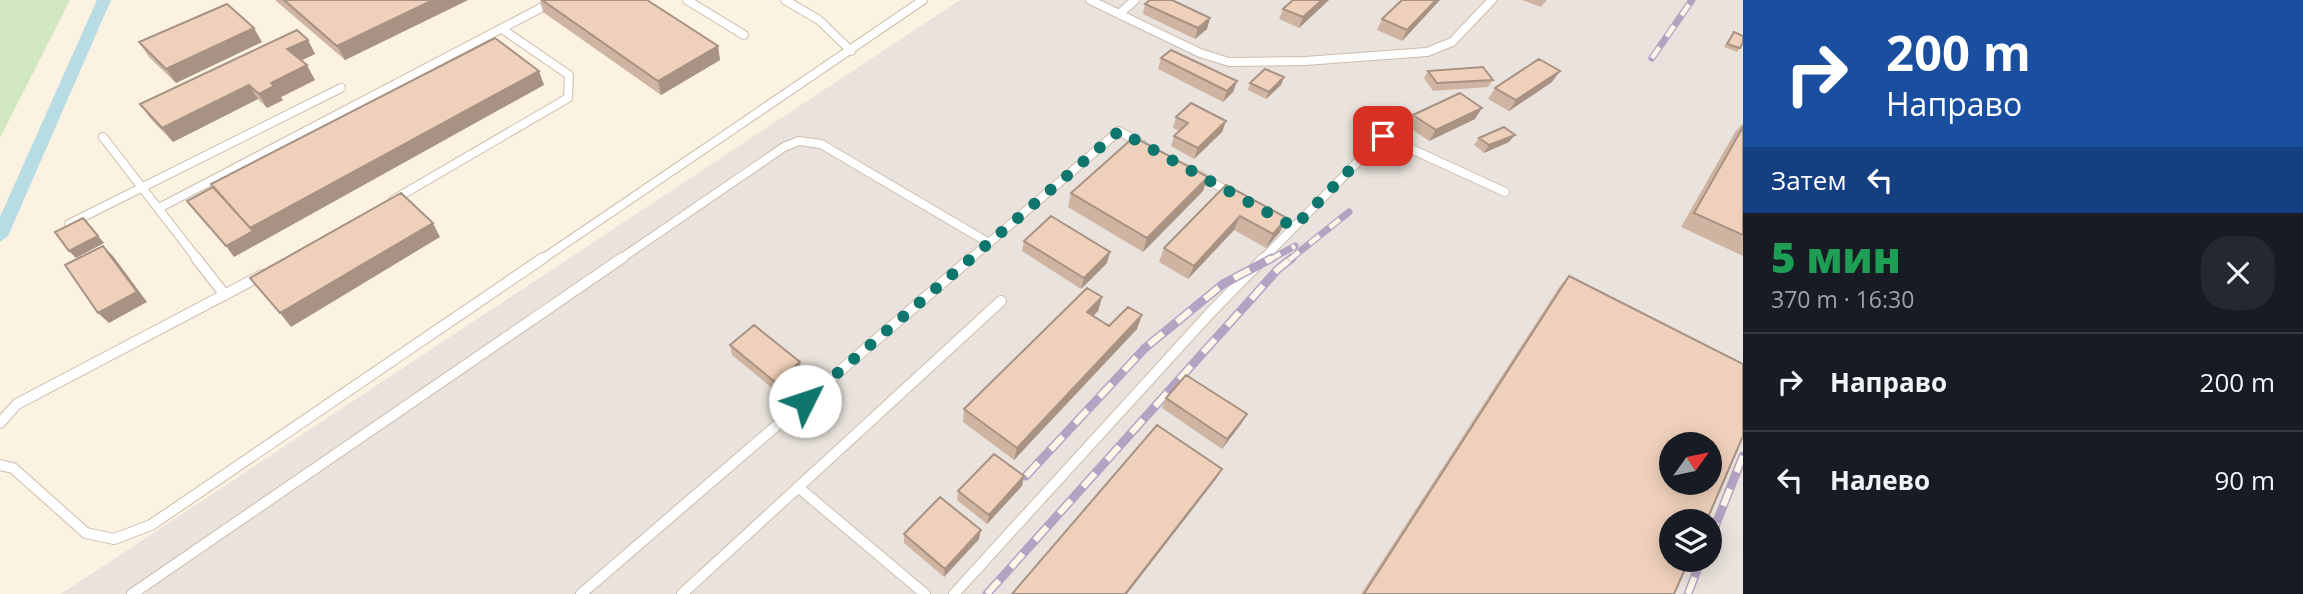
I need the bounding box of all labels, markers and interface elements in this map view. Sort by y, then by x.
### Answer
text: 200 m [1886,19,2031,85]
icon: right [1771,28,1862,119]
text: Направо [1886,82,2022,125]
pin [1353,106,1413,166]
icon: arrive [1364,117,1402,155]
icon: left [1861,161,1899,199]
text: Затем [1771,162,1847,198]
text: 5 мин [1771,228,1901,285]
button: close [2201,236,2275,310]
text: 370 m · 16:30 [1771,283,1914,315]
icon: right [1771,363,1809,401]
position arrow [768,364,842,438]
text: Направо [1830,364,1947,400]
text: 200 m [2200,364,2275,400]
north arrow [1659,432,1722,495]
map controls [1659,432,1722,572]
icon: left [1771,461,1809,499]
text: Налево [1830,462,1930,498]
text: 90 m [2214,462,2275,498]
button: layers [1659,509,1722,572]

